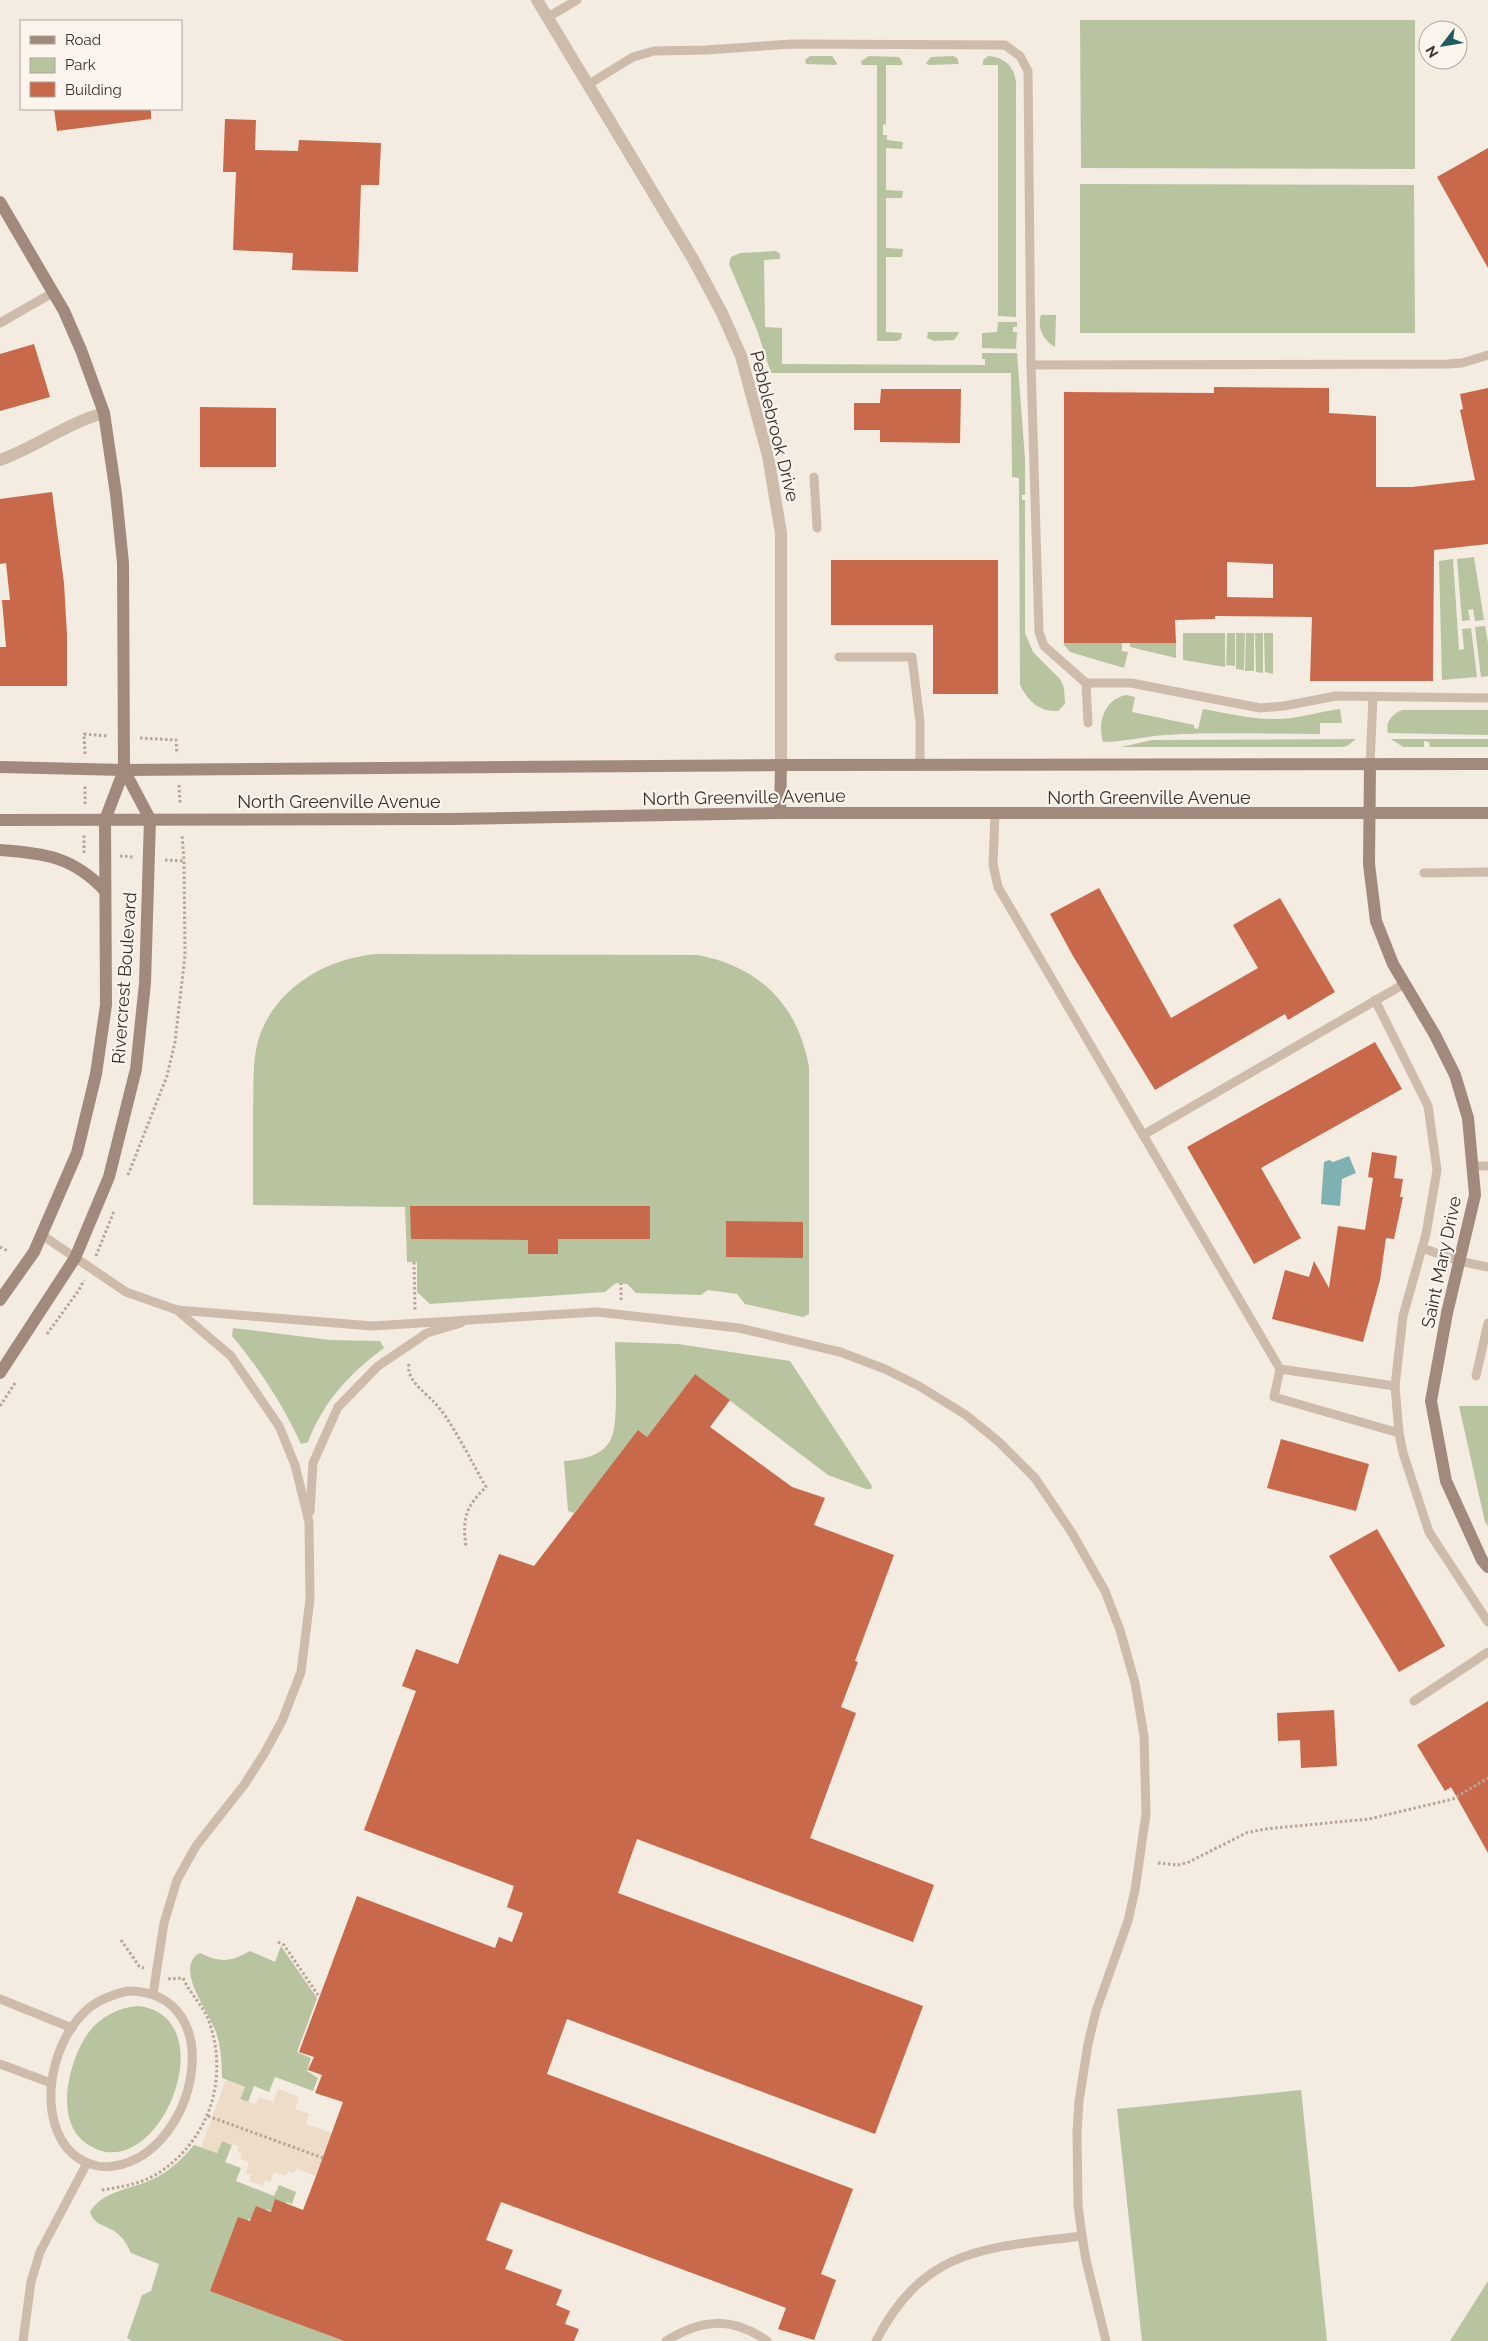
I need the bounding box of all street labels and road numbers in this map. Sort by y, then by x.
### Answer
street label: Pebblebrook Drive [746,348,804,504]
street label: North Greenville Avenue [642,785,846,809]
street label: North Greenville Avenue [1047,787,1251,808]
street label: North Greenville Avenue [237,791,441,812]
street label: Rivercrest Boulevard [108,891,140,1065]
street label: Saint Mary Drive [1417,1194,1465,1330]

